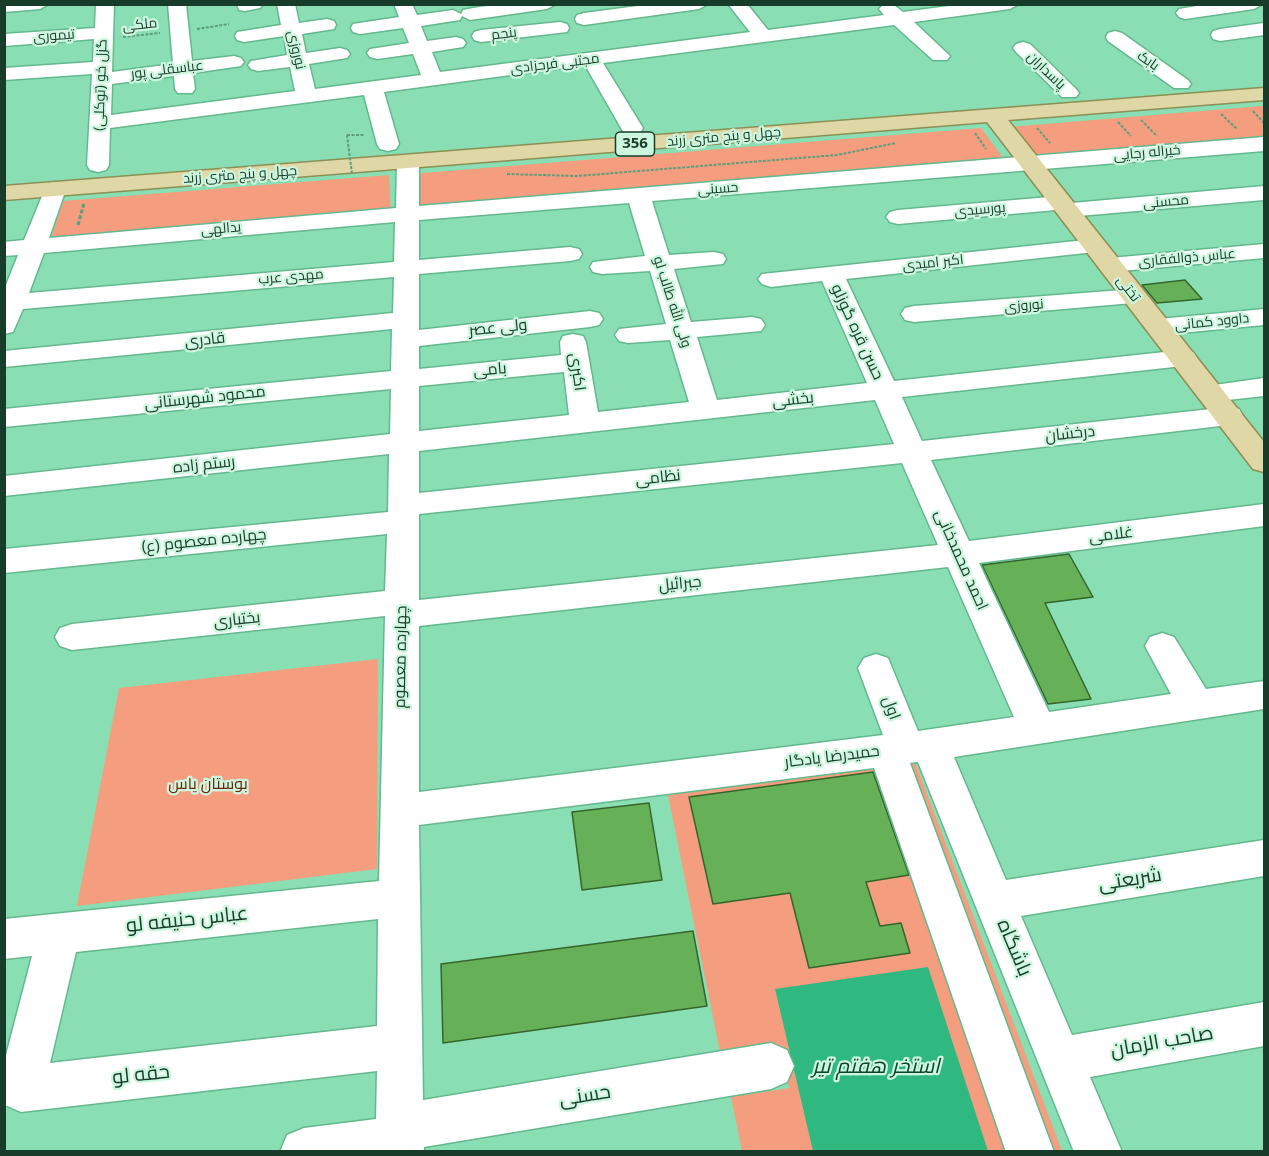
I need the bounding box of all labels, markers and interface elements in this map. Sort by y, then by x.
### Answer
street label: ملکی [122,15,158,35]
street label: پنجم [490,24,518,44]
street label: تیموری [33,26,75,46]
street label: نوروزی [283,29,309,71]
street label: گزل خو (توکلی) [91,39,111,131]
street label: پاسداران [1023,48,1069,94]
street label: بابک [1134,48,1162,74]
street label: مجتبی فرحزادی [510,50,600,78]
street label: عباسقلی پور [130,57,204,83]
street label: چهل و پنج متری زرند [666,124,782,150]
road number: 356 [616,132,654,156]
street label: خیراله رجایی [1113,142,1181,164]
street label: چهل و پنج متری زرند [183,163,297,187]
street label: حسینی [697,179,739,199]
street label: محسنی [1142,192,1190,212]
street label: پورسیدی [954,199,1006,221]
street label: یدالهی [200,219,242,239]
street label: عباس ذوالفقاری [1138,245,1236,271]
street label: اکبر امیدی [902,251,964,275]
street label: ولی الله طالب لو [649,254,695,350]
street label: مهدی عرب [258,266,324,288]
street label: تختی [1113,273,1143,305]
street label: حسن قره گوزلو [826,281,888,383]
street label: نوروزی [1004,296,1044,316]
street label: داوود کمانی [1174,310,1250,334]
street label: ولی عصر [468,315,528,341]
street label: قادری [184,328,226,352]
street label: اکبری [565,352,589,392]
street label: بامی [473,359,507,381]
street label: محمود شهرستانی [144,382,266,414]
street label: بخشی [771,388,815,412]
street label: درخشان [1044,422,1096,446]
street label: رستم زاده [172,452,236,478]
street label: نظامی [634,466,682,490]
street label: احمد محمدخانی [930,507,992,613]
street label: غلامی [1088,523,1134,547]
street label: چهارده معصوم (ع) [141,525,267,557]
street label: جبرائیل [658,572,702,596]
street label: چهارده معصوم [391,605,411,709]
street label: بختیاری [213,608,261,632]
street label: اول [878,694,904,722]
street label: حمیدرضا یادگار [783,742,881,772]
park label: بوستان یاس [168,774,248,794]
street label: شریعتی [1097,863,1163,897]
street label: عباس حنیفه لو [125,902,249,938]
street label: باشگاه [991,916,1037,980]
street label: صاحب الزمان [1109,1021,1215,1063]
water label: استخر هفتم تیر [812,1054,940,1080]
street label: حقه لو [111,1060,171,1090]
street label: حسنی [558,1080,612,1112]

